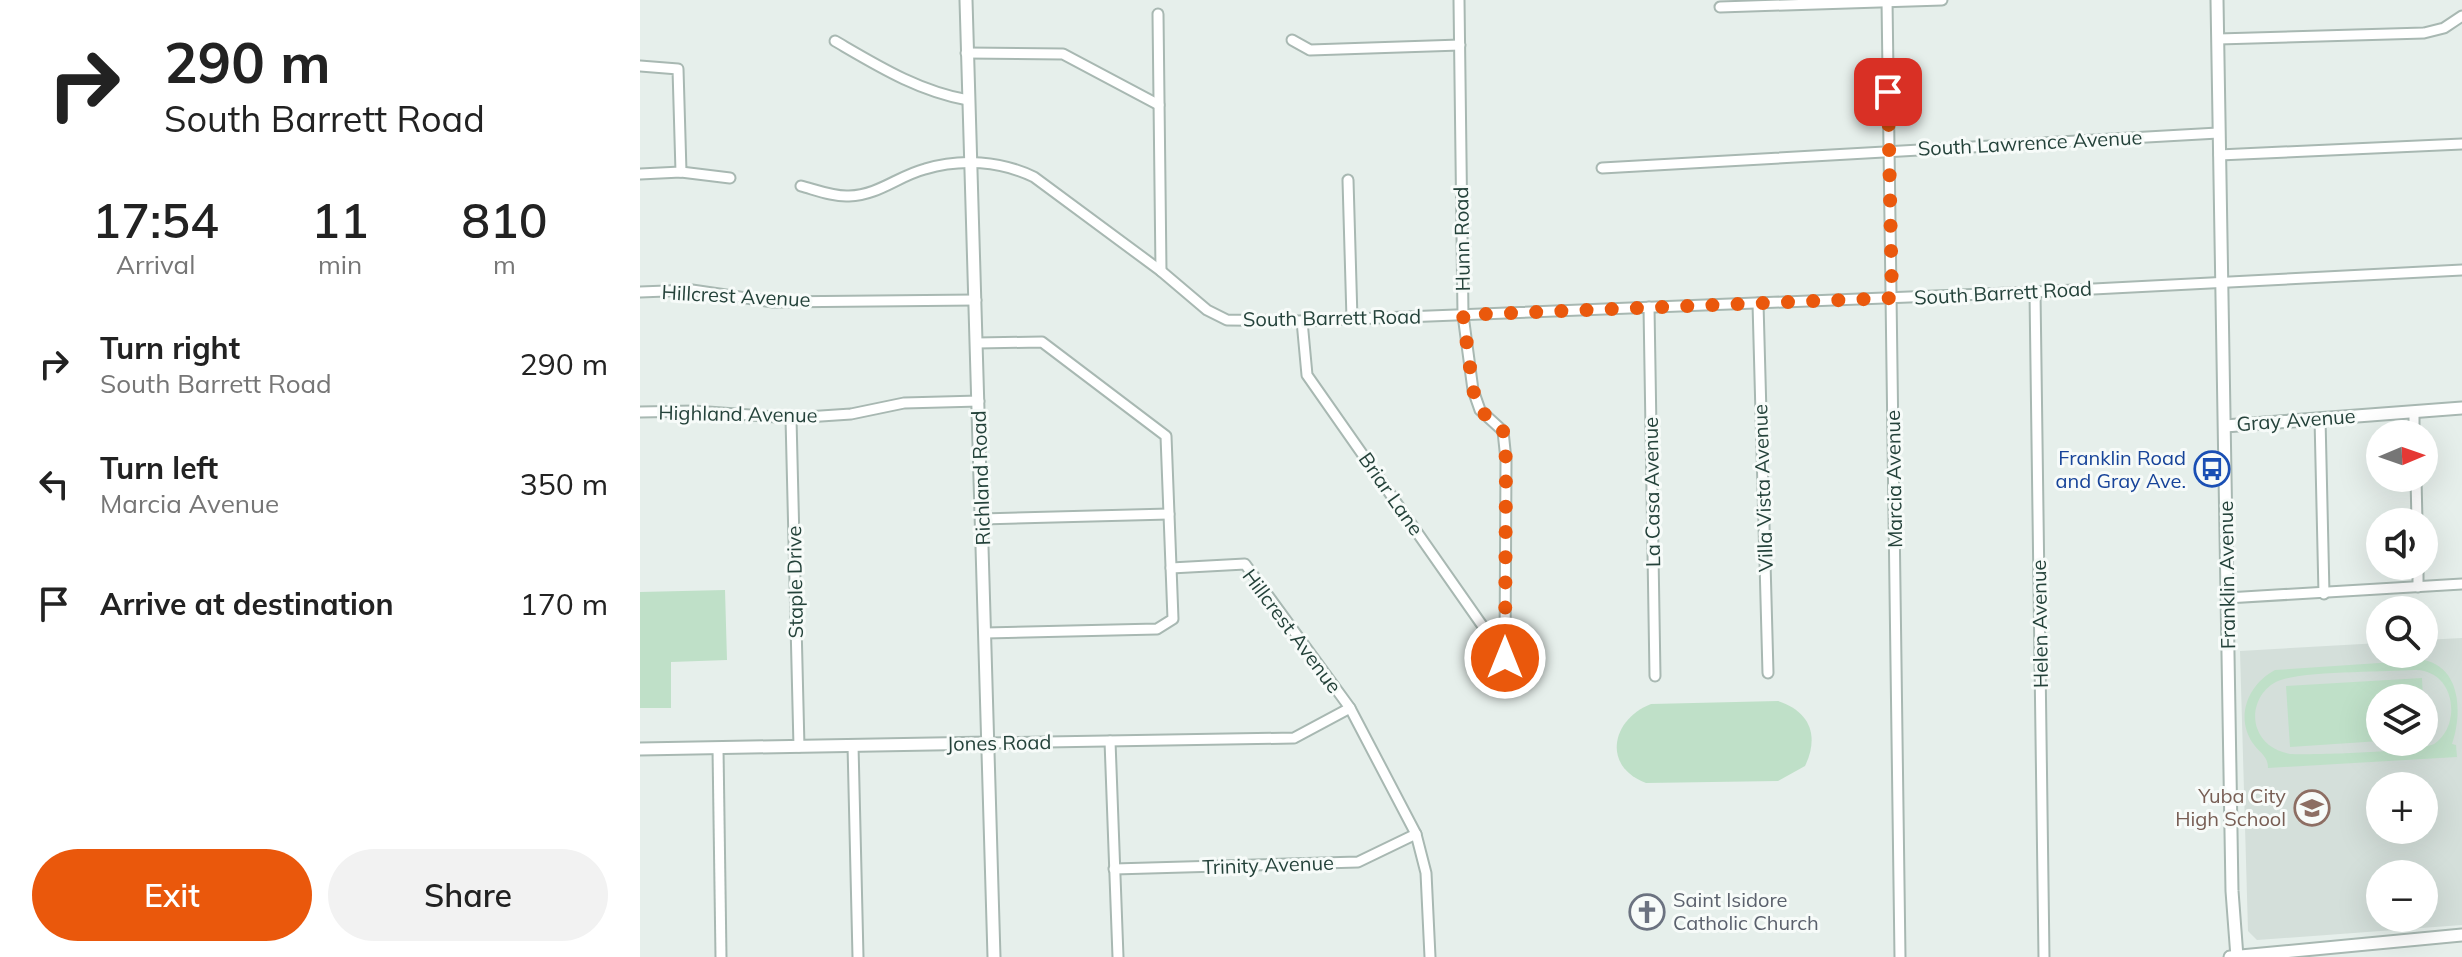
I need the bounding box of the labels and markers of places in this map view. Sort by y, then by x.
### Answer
pin [1854,58,1922,126]
place label: Franklin Road and Gray Ave. [2055,445,2186,493]
bus stop icon: Franklin Road and Gray Ave. [2193,450,2231,488]
place label: Yuba City High School [2175,783,2286,831]
school or university icon: Yuba City High School [2293,789,2331,827]
place label: Saint Isidore Catholic Church [1673,887,1819,935]
church icon: Saint Isidore Catholic Church [1628,893,1666,931]

